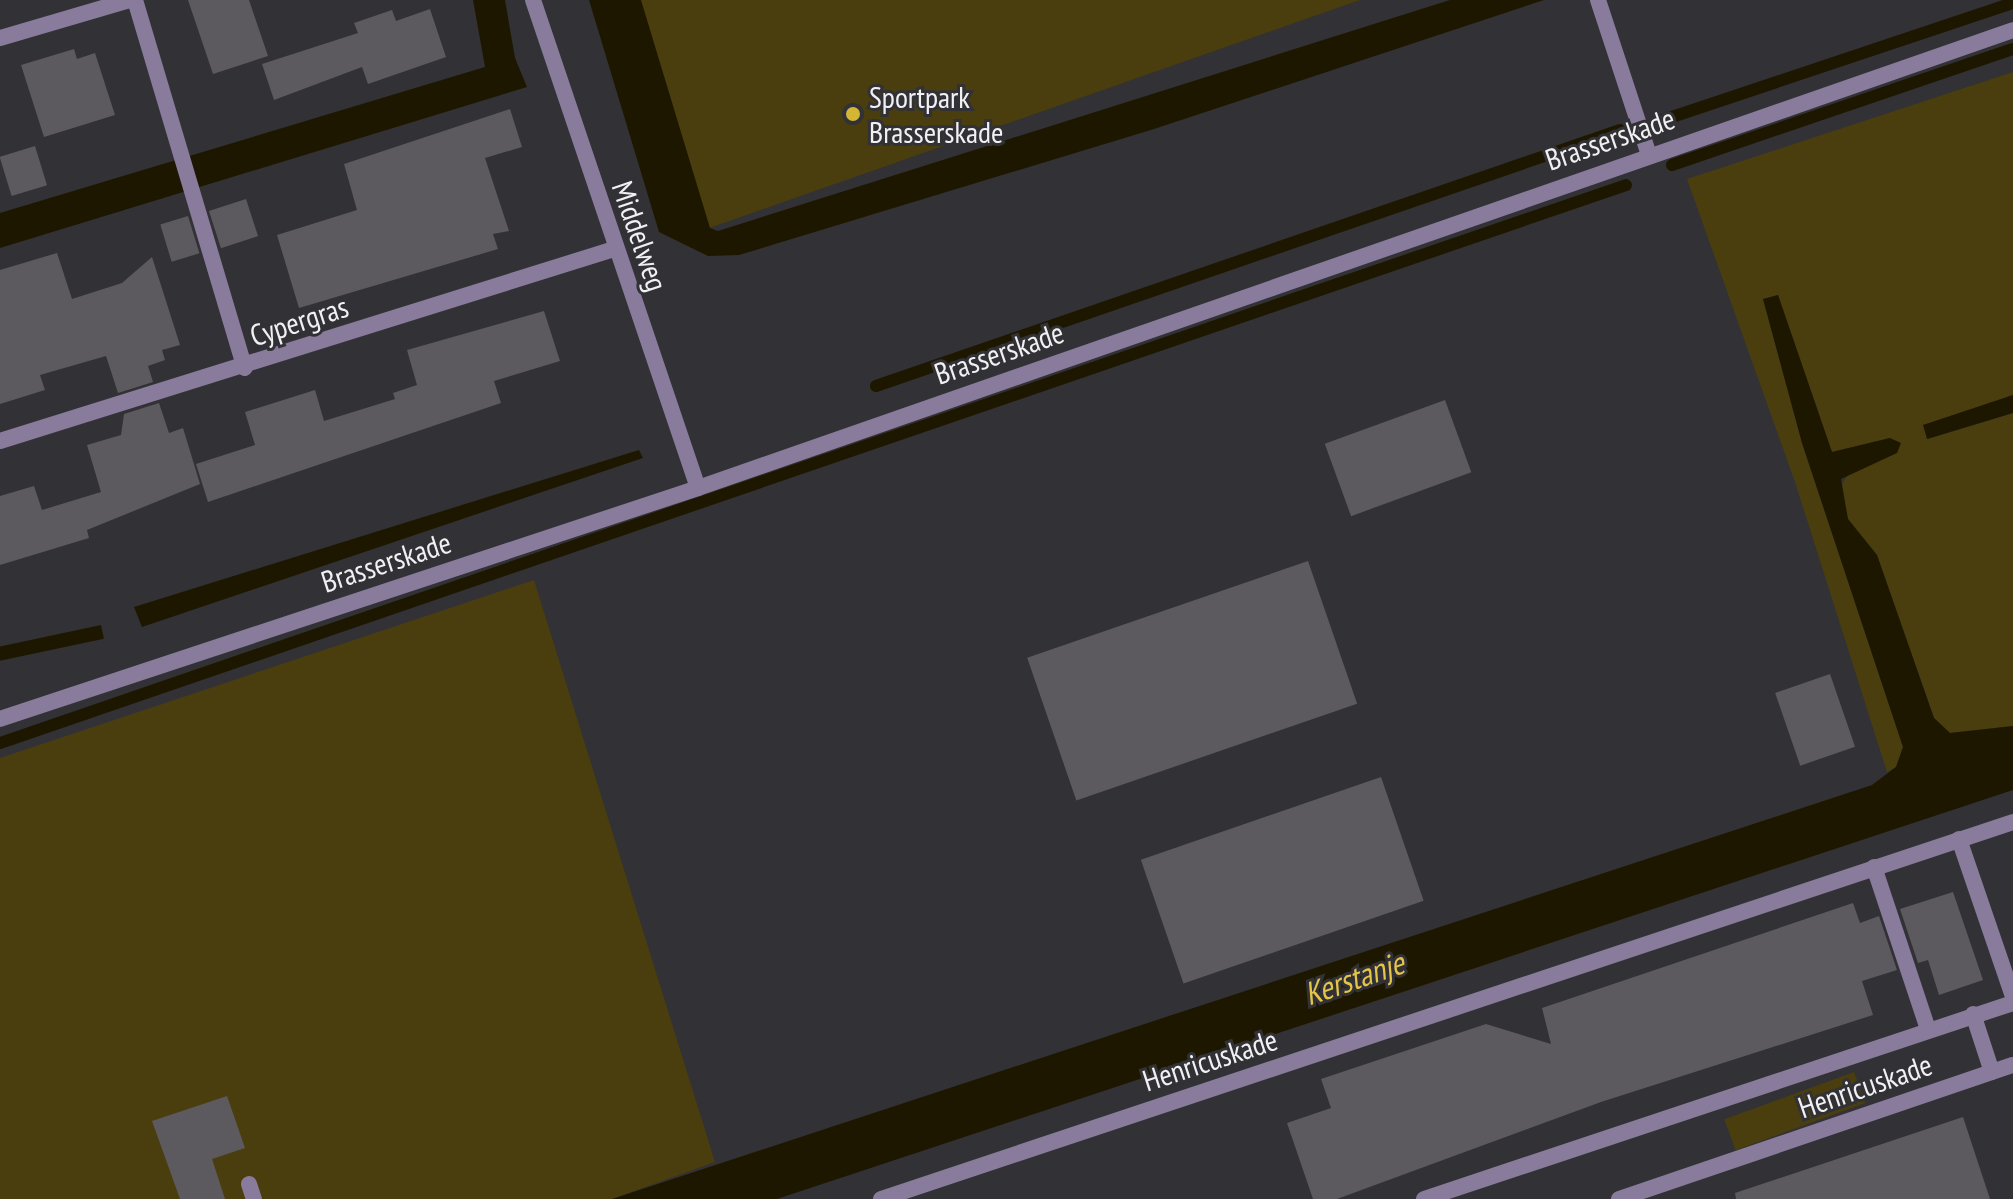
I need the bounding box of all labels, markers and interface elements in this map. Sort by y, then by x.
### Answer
place label: Sportpark Brasserskade [869,79,1003,150]
street label: Brasserskade [1541,100,1679,178]
marker: Sportpark Brasserskade [844,105,862,123]
street label: Middelweg [605,176,675,296]
street label: Cypergras [245,288,353,354]
street label: Brasserskade [930,314,1068,392]
street label: Brasserskade [317,524,455,600]
water label: Kerstanje [1299,943,1409,1013]
street label: Henricuskade [1138,1021,1282,1099]
street label: Henricuskade [1793,1046,1937,1126]

